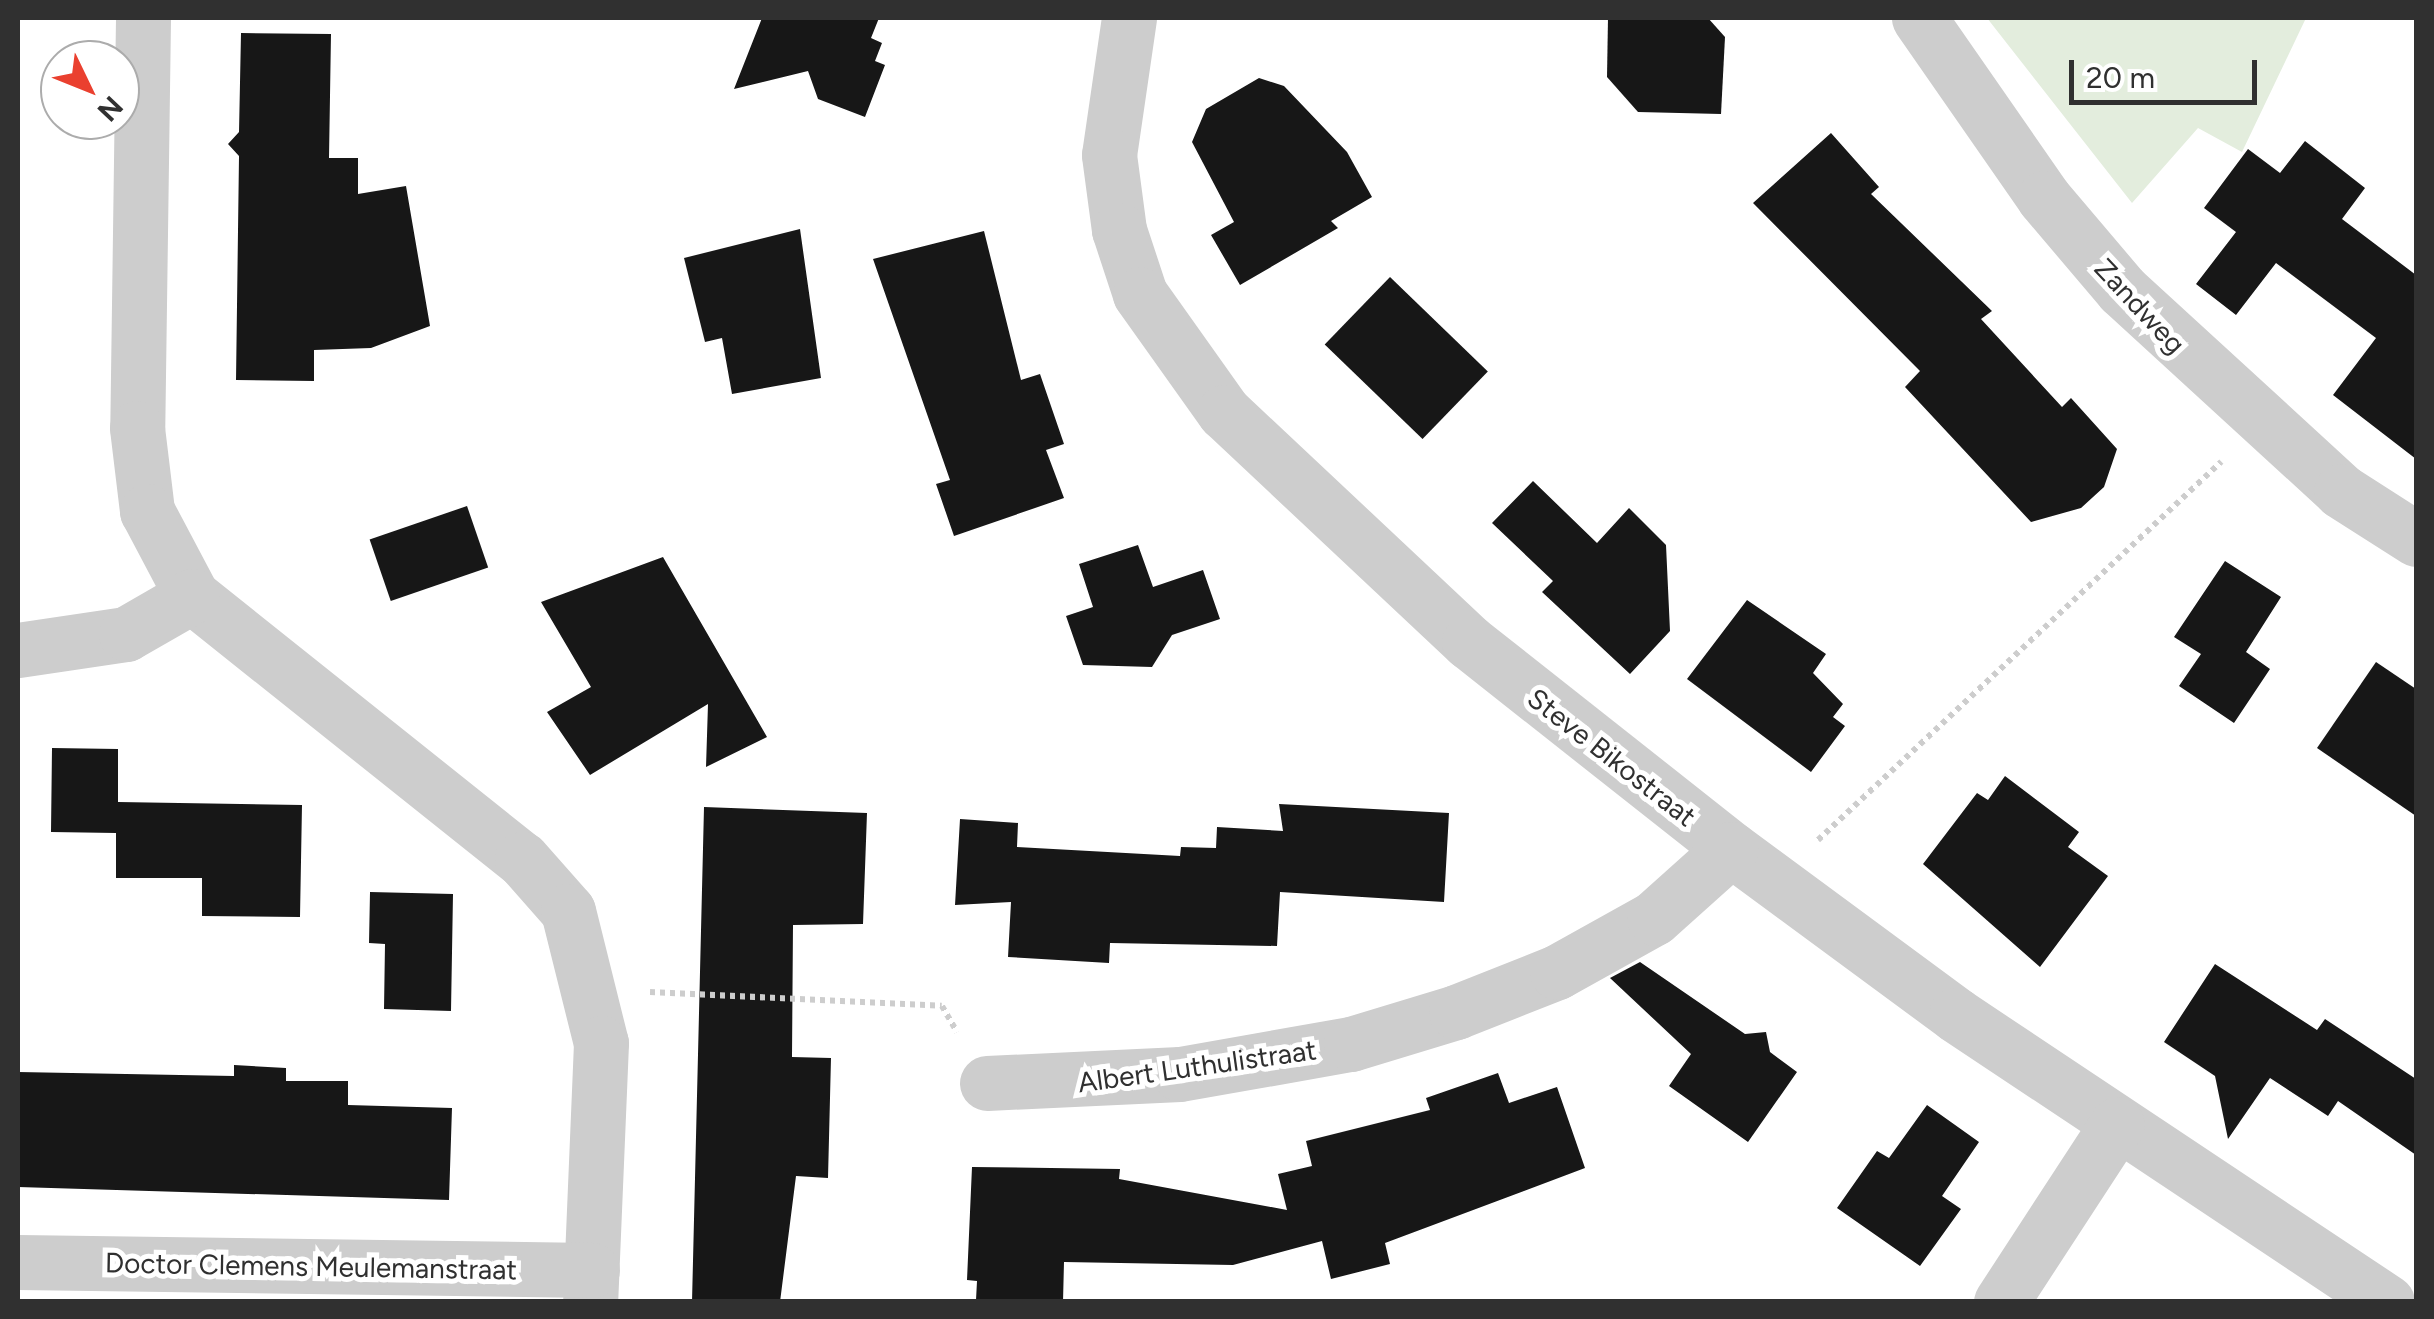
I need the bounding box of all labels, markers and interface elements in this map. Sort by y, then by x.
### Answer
north arrow [40,40,140,140]
scale bar [2074,40,2262,102]
text: 20 m [2086,59,2155,96]
text: N [91,90,130,129]
street label: Zandweg [2088,252,2192,360]
street label: Steve Bikostraat [1521,681,1703,833]
street label: Albert Luthulistraat [1075,1033,1319,1099]
street label: Doctor Clemens Meulemanstraat [105,1246,517,1286]

